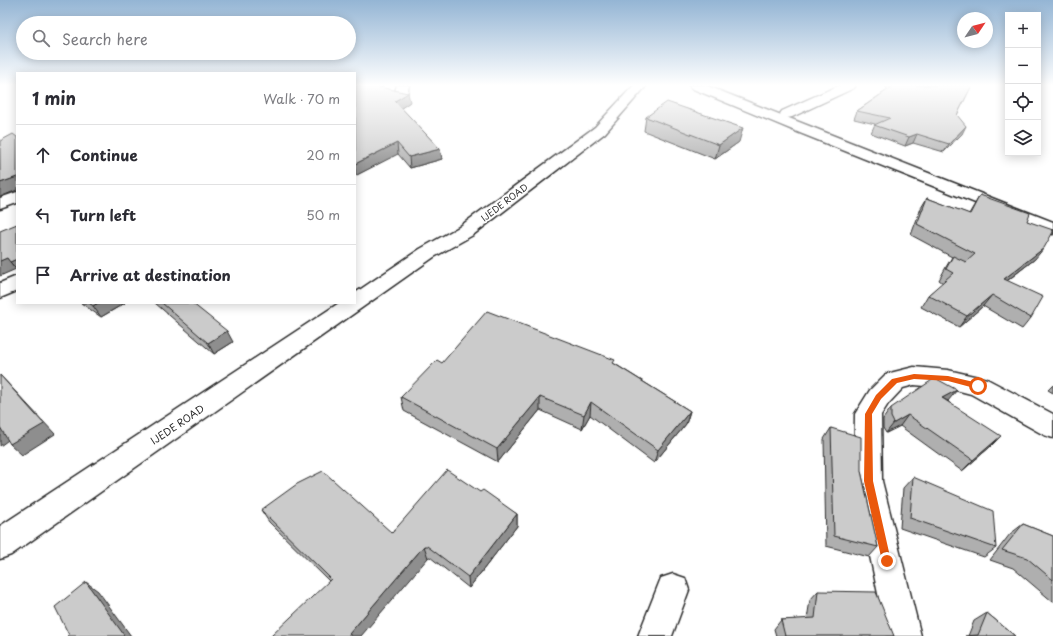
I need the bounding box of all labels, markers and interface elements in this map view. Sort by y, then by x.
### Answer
north arrow [957,12,993,48]
map controls [1005,12,1041,156]
button: + [1005,12,1041,48]
search box [16,16,356,60]
icon: search [30,27,52,49]
text: Search here [62,27,148,50]
button: − [1005,48,1041,84]
button: locate [1005,84,1041,120]
text: 1 min [32,85,76,111]
text: Walk · 70 m [263,89,340,108]
button: layers [1005,120,1041,156]
text: Continue [70,143,138,166]
icon: ahead [32,144,54,166]
text: 20 m [306,145,340,164]
street label: IJEDE ROAD [478,180,530,224]
text: Turn left [70,203,136,226]
icon: left [32,204,54,226]
text: 50 m [306,205,340,224]
text: Arrive at destination [70,263,231,286]
icon: arrive [32,264,54,286]
route start [969,377,987,395]
street label: IJEDE ROAD [147,400,207,448]
route end [878,552,896,570]

